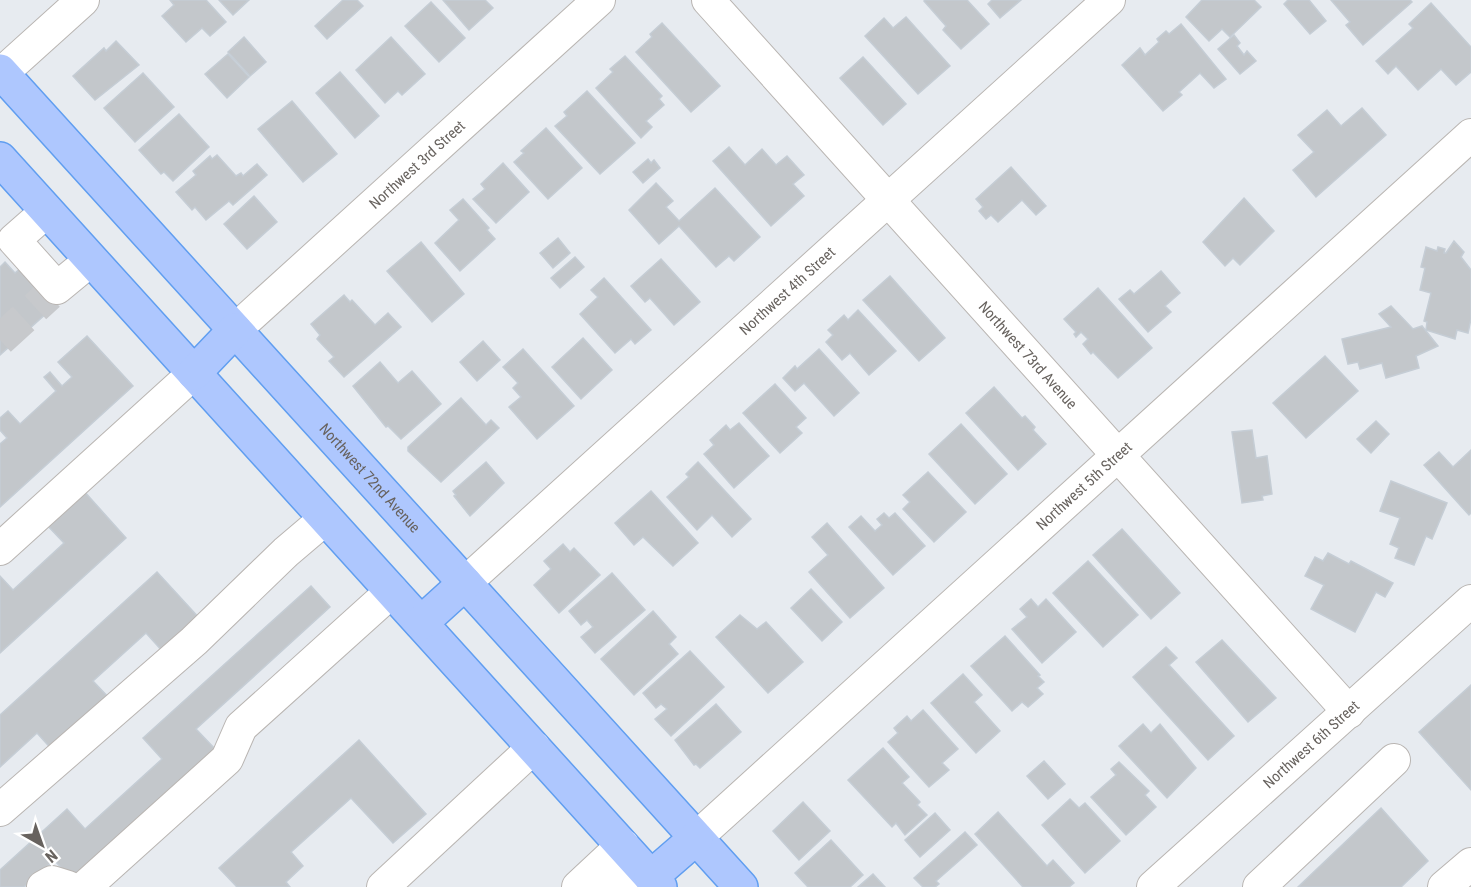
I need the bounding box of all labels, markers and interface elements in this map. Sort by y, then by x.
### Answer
street label: Northwest 3rd Street [366,117,469,213]
street label: Northwest 4th Street [736,243,839,339]
street label: Northwest 73rd Avenue [975,298,1081,413]
street label: Northwest 72nd Avenue [316,420,424,536]
street label: Northwest 5th Street [1033,438,1136,534]
street label: Northwest 6th Street [1260,697,1363,792]
north arrow [12,815,72,875]
text: N [41,846,61,867]

